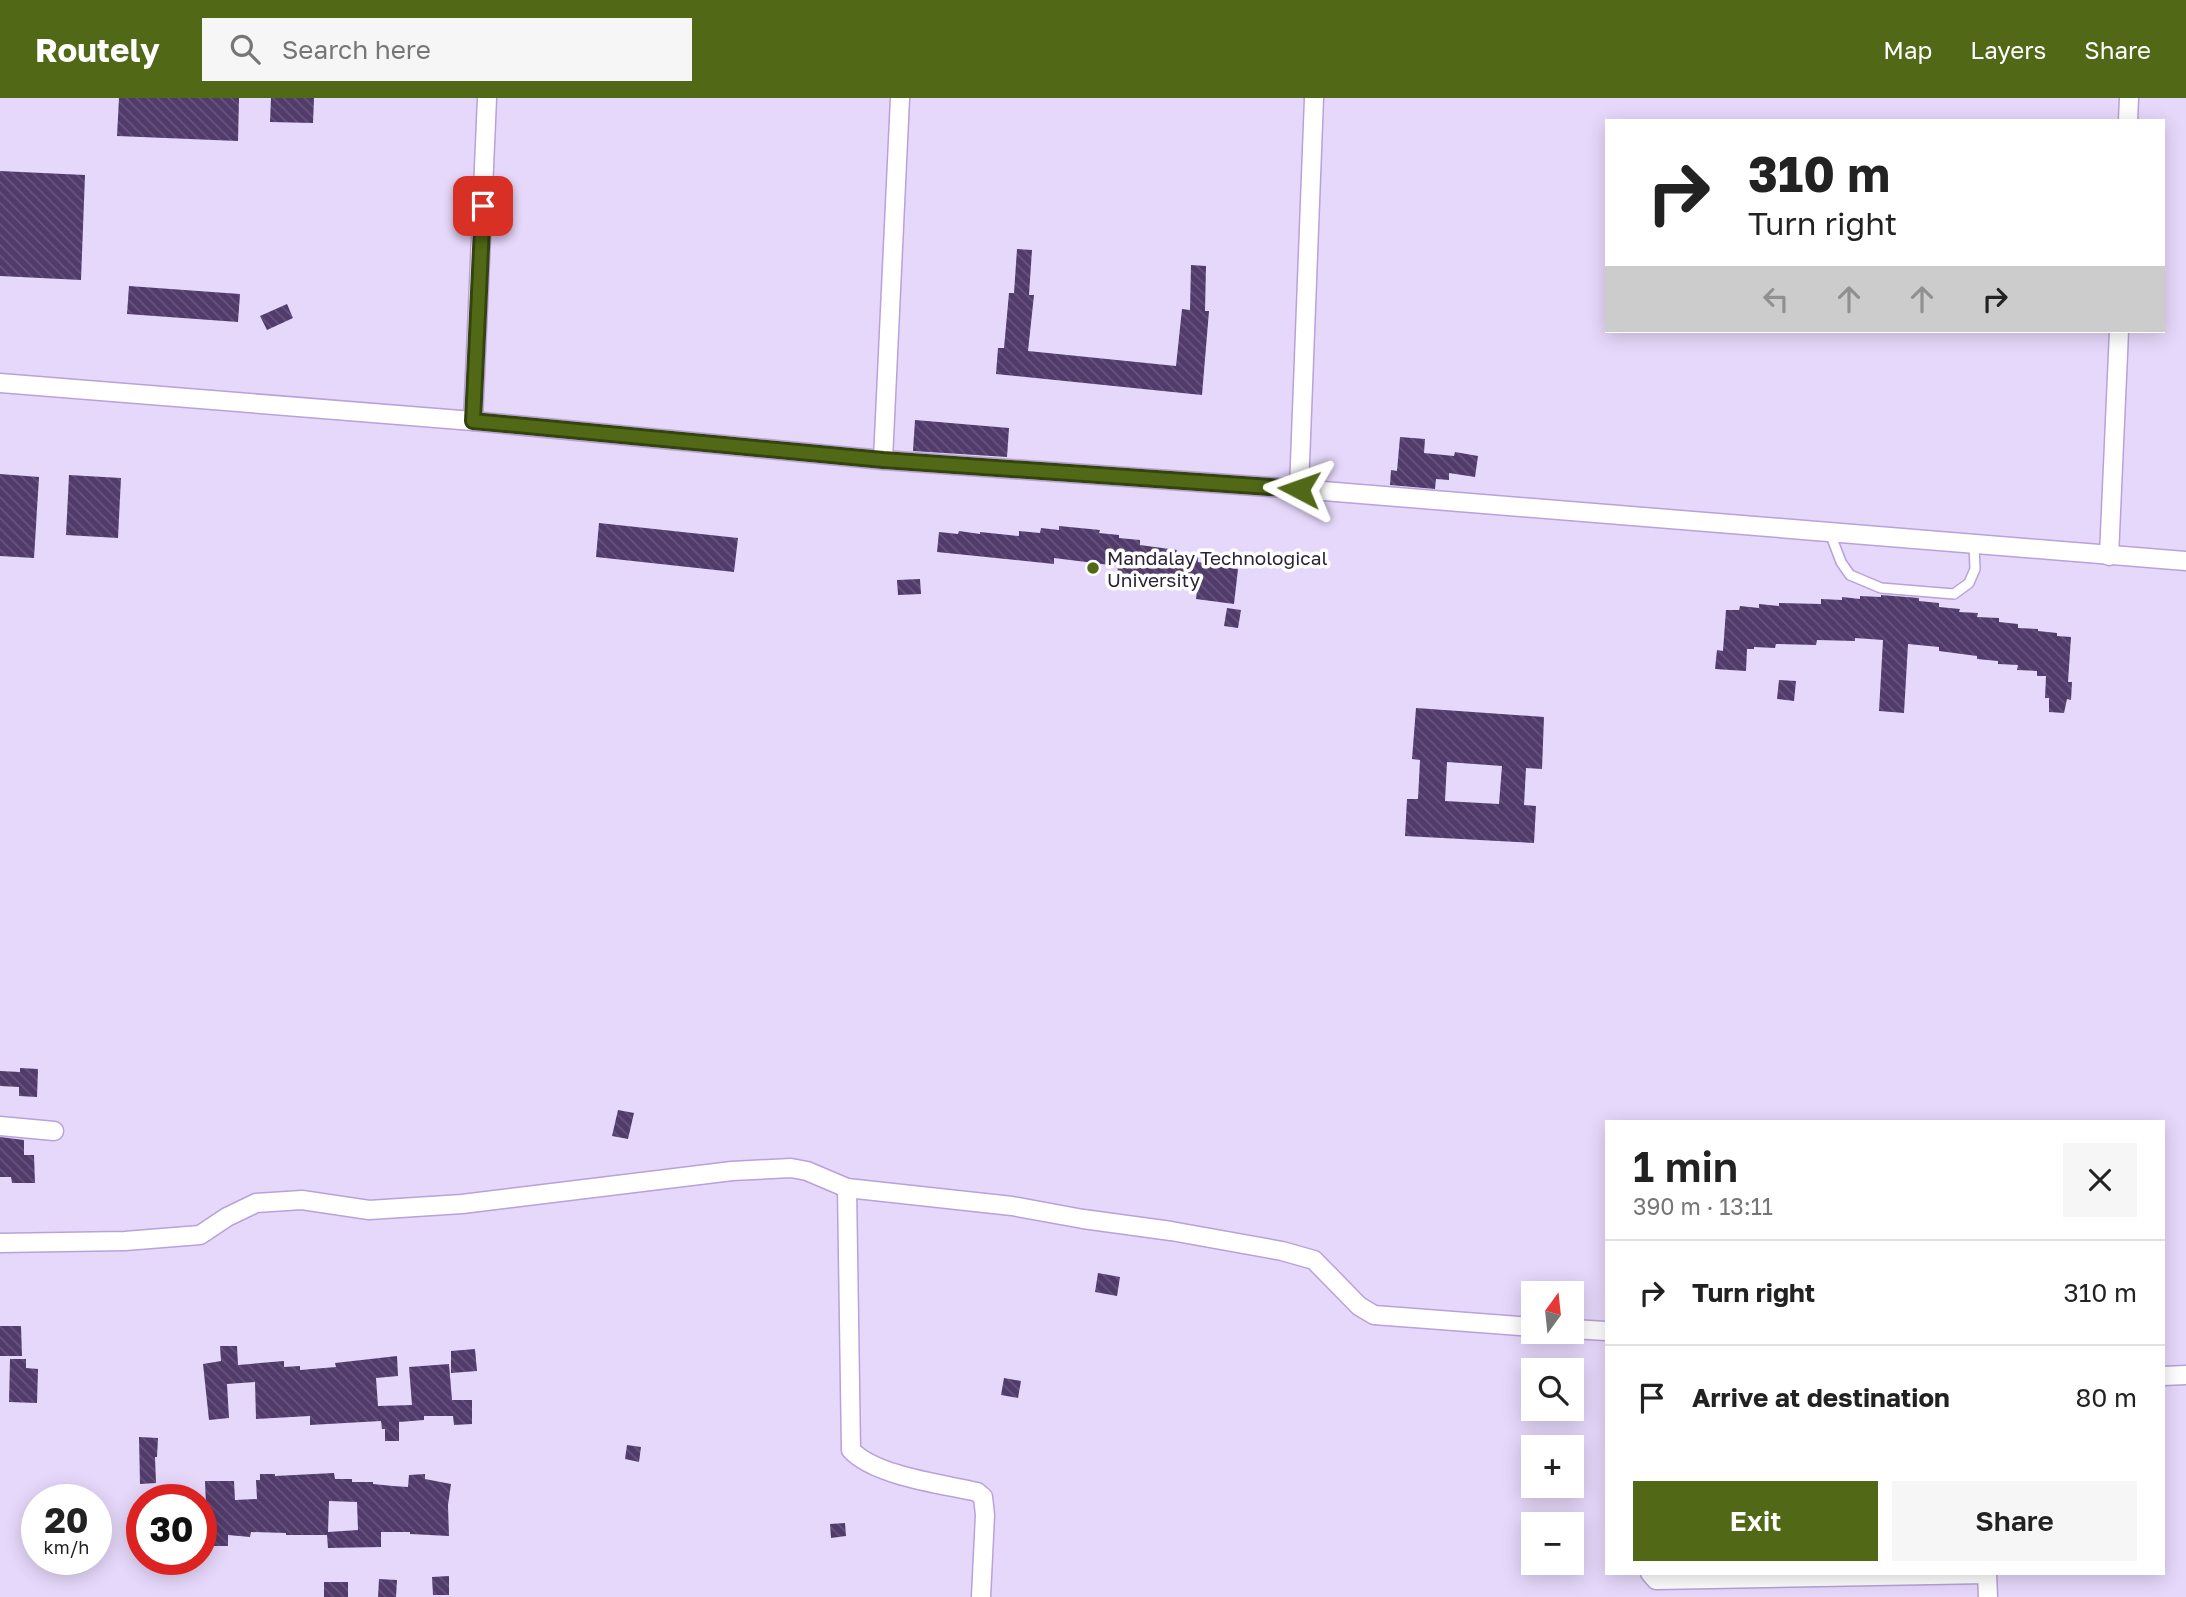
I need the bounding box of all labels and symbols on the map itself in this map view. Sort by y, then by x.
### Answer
pin [453,176,513,236]
position arrow [1262,452,1336,526]
place label: Mandalay Technological University [1107,546,1327,591]
marker: Mandalay Technological University [1085,560,1101,576]
north arrow [1521,1281,1584,1344]
speed limit sign: 30 [126,1484,217,1575]

